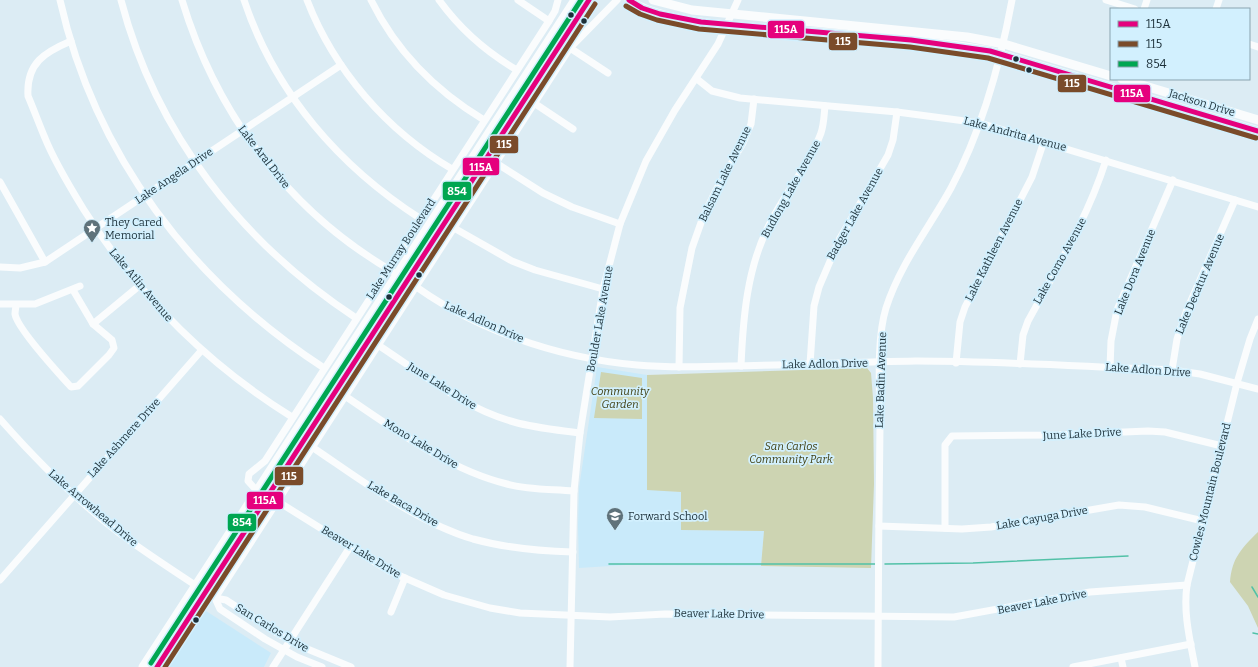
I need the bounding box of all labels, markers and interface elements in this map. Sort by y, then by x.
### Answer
legend [1110,8,1250,80]
unlabelled marker [566,10,576,20]
unlabelled marker [579,16,589,26]
text: 115A [1146,17,1171,31]
line badge: 115A [767,20,805,39]
text: 115A [774,23,798,36]
line badge: 115 [828,32,858,51]
text: 115 [835,35,851,48]
text: 115 [1146,37,1162,51]
unlabelled marker [1011,54,1021,64]
text: 854 [1146,57,1167,71]
unlabelled marker [1024,65,1034,75]
line badge: 115 [1057,74,1087,93]
text: 115 [1064,77,1080,90]
line badge: 115A [1113,84,1151,103]
street label: Jackson Drive [1166,86,1237,119]
text: 115A [1120,87,1144,100]
street label: Lake Andrita Avenue [962,114,1068,154]
street label: Lake Aral Drive [235,123,293,191]
street label: Balsam Lake Avenue [696,124,754,224]
line badge: 115 [489,135,519,154]
text: 115 [496,138,512,151]
street label: Budlong Lake Avenue [759,138,823,240]
street label: Lake Angela Drive [133,145,215,207]
line badge: 115A [462,157,500,176]
text: 115A [469,161,493,174]
street label: Badger Lake Avenue [824,166,886,262]
line badge: 854 [442,181,472,201]
text: 854 [447,185,467,198]
street label: Lake Murray Boulevard [364,196,439,302]
street label: Lake Kathleen Avenue [963,197,1025,303]
street label: Lake Como Avenue [1031,215,1089,307]
place label: They Cared Memorial [105,216,162,242]
place icon: They Cared Memorial [82,218,102,243]
street label: Lake Dora Avenue [1112,227,1158,317]
street label: Lake Decatur Avenue [1173,232,1227,336]
street label: Lake Atlin Avenue [107,246,175,324]
street label: Boulder Lake Avenue [584,265,616,373]
unlabelled marker [414,270,424,280]
unlabelled marker [384,292,394,302]
street label: Lake Adlon Drive [442,299,526,345]
street label: Lake Badin Avenue [873,332,889,428]
street label: Lake Adlon Drive [782,357,868,371]
street label: June Lake Drive [404,359,479,412]
street label: Lake Adlon Drive [1105,361,1191,379]
park label: Community Garden [591,385,651,411]
street label: Lake Ashmere Drive [85,396,163,480]
street label: Mono Lake Drive [381,417,461,471]
street label: Cowles Mountain Boulevard [1187,421,1234,563]
street label: June Lake Drive [1041,425,1122,443]
park label: San Carlos Community Park [749,440,834,466]
line badge: 115 [274,466,304,486]
street label: Lake Arrowhead Drive [46,467,140,549]
text: 115 [281,470,297,483]
street label: Lake Baca Drive [365,478,441,530]
line badge: 115A [246,491,284,510]
text: 115A [253,494,277,507]
street label: Lake Cayuga Drive [995,504,1089,532]
school or university icon: Forward School [605,506,625,531]
place label: Forward School [628,510,707,523]
line badge: 854 [227,513,257,532]
text: 854 [232,516,252,529]
street label: Beaver Lake Drive [319,523,403,581]
street label: Beaver Lake Drive [996,587,1088,617]
street label: San Carlos Drive [233,601,311,655]
street label: Beaver Lake Drive [674,607,764,621]
unlabelled marker [191,615,201,625]

